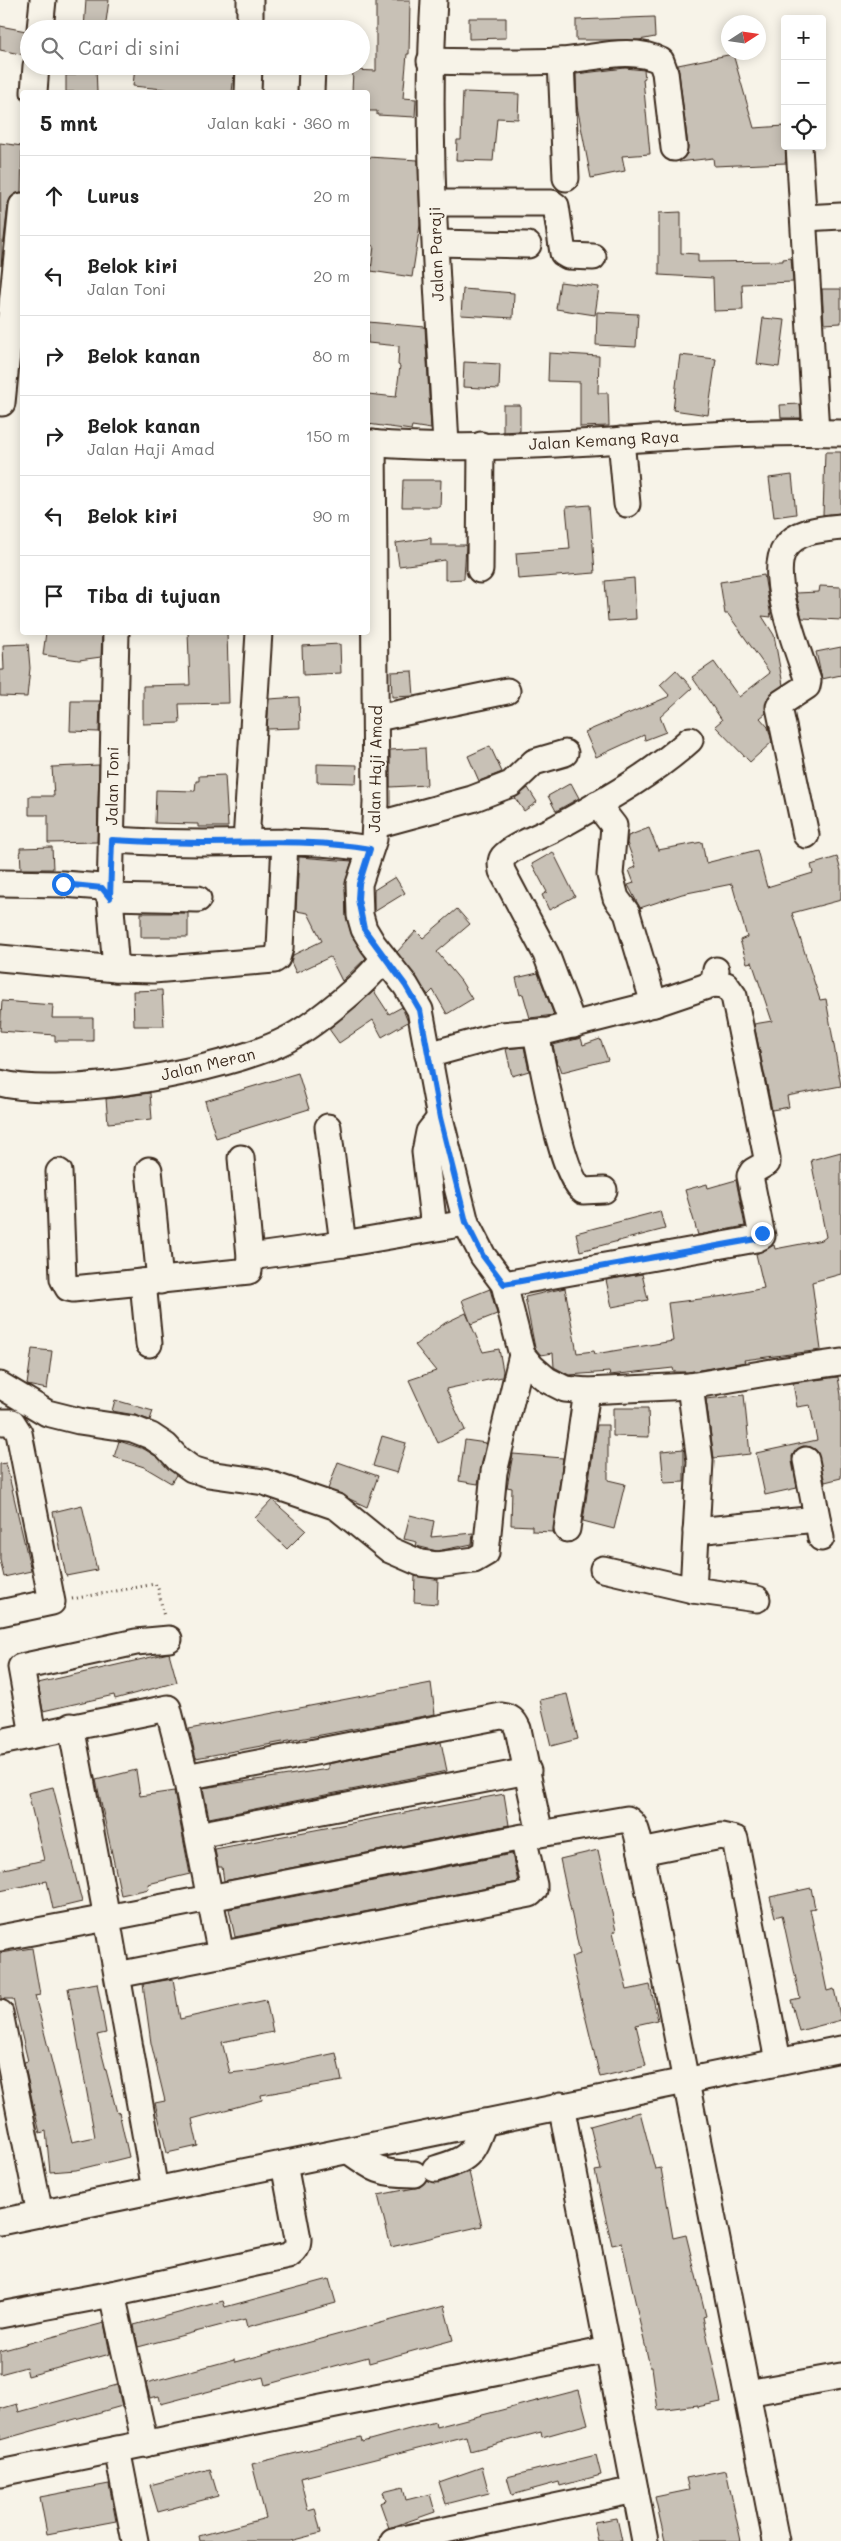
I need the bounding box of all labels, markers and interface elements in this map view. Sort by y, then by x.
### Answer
north arrow [721,15,766,60]
map controls [781,15,826,150]
button: + [781,15,826,60]
search box [20,20,370,75]
icon: search [38,34,66,62]
text: Cari di sini [78,35,180,60]
button: − [781,60,826,105]
button: locate [781,105,826,150]
text: 5 mnt [40,109,98,136]
text: Jalan kaki · 360 m [207,112,350,133]
icon: ahead [40,182,68,210]
text: Lurus [87,183,139,208]
text: 20 m [313,185,350,206]
street label: Jalan Paraji [423,206,448,302]
text: Belok kiri [87,253,178,278]
icon: left [40,262,68,290]
text: 20 m [313,265,350,286]
text: Jalan Toni [87,278,166,299]
icon: right [40,342,68,370]
text: Belok kanan [87,343,200,368]
text: 80 m [313,345,350,366]
text: Belok kanan [87,413,200,438]
icon: right [40,422,68,450]
text: 150 m [306,425,350,446]
street label: Jalan Kemang Raya [528,425,680,454]
text: Jalan Haji Amad [87,438,214,459]
icon: left [40,502,68,530]
text: Belok kiri [87,503,178,528]
text: 90 m [313,505,350,526]
icon: arrive [40,582,68,610]
text: Tiba di tujuan [87,583,220,608]
street label: Jalan Haji Amad [363,705,386,833]
street label: Jalan Toni [100,746,123,826]
route start [52,873,75,896]
street label: Jalan Meran [159,1042,257,1085]
route end [751,1222,774,1245]

